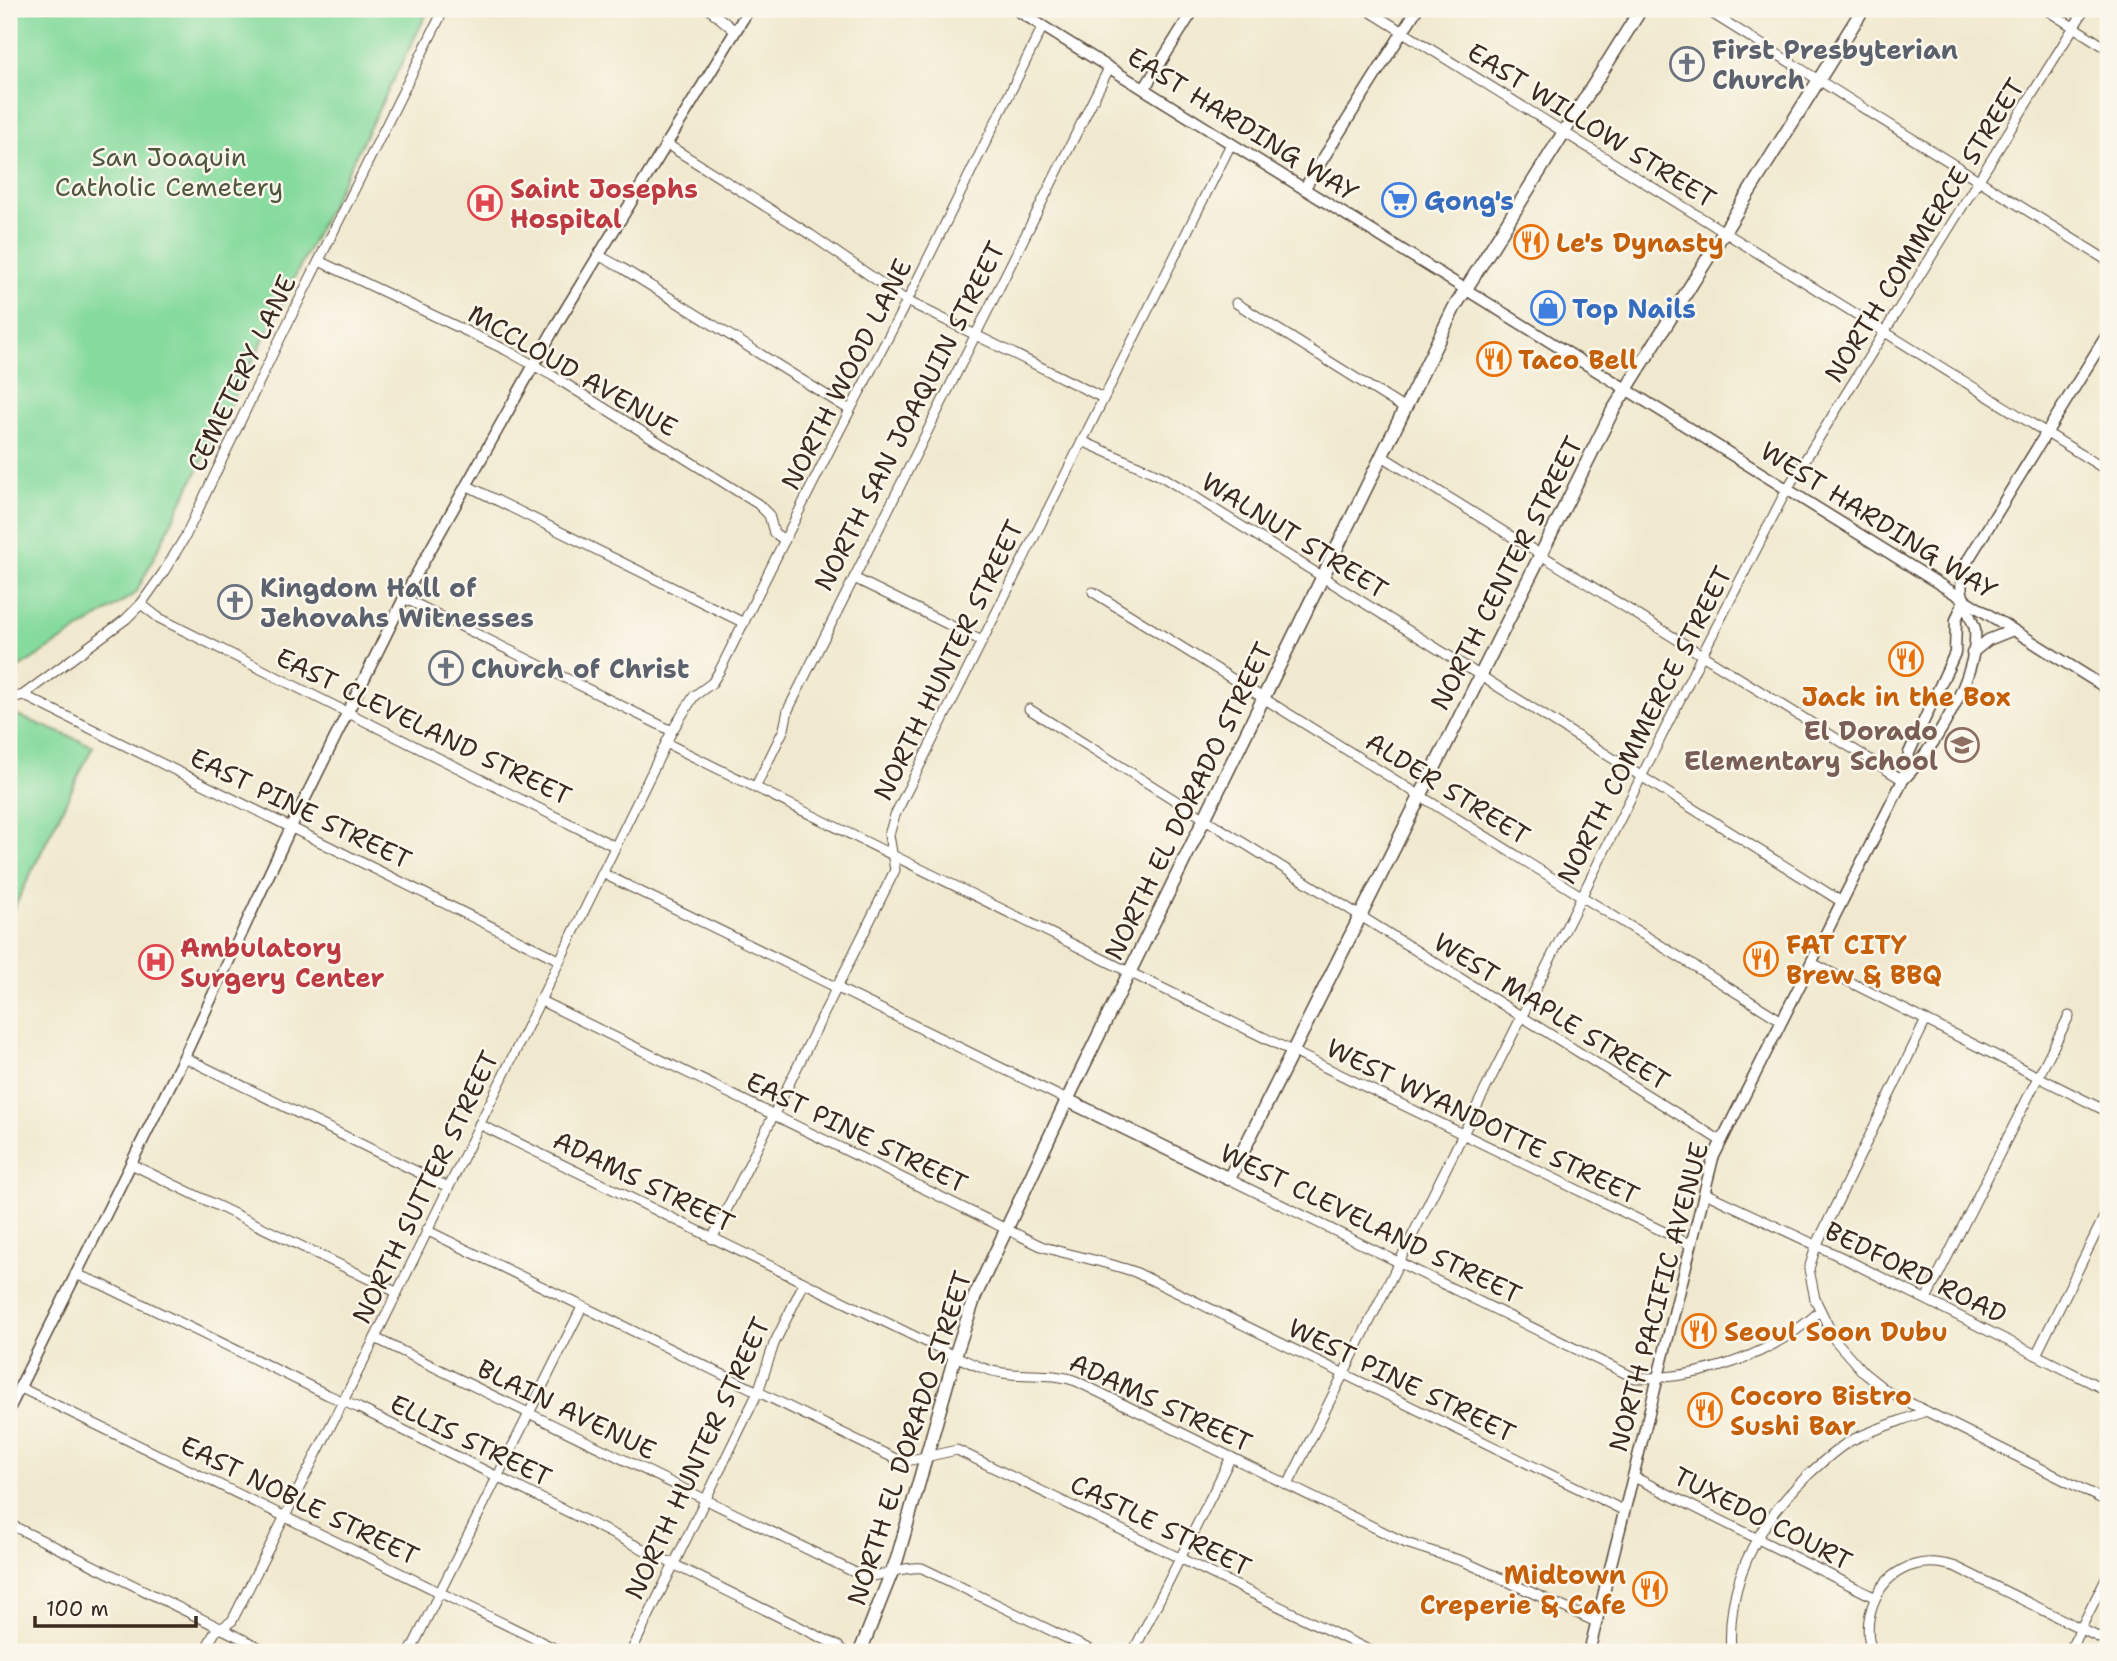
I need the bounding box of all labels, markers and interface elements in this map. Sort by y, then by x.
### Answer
place label: First Presbyterian Church [1712,32,1958,97]
street label: EAST WILLOW STREET [1461,34,1723,216]
street label: EAST HARDING WAY [1121,39,1365,209]
church icon: First Presbyterian Church [1668,45,1706,83]
street label: NORTH COMMERCE STREET [1816,71,2032,389]
park label: San Joaquin Catholic Cemetery [55,139,283,204]
place label: Saint Josephs Hospital [510,171,698,236]
supermarket icon: Gong's [1380,181,1418,219]
place label: Gong's [1424,183,1514,218]
hospital icon: Saint Josephs Hospital [466,184,504,222]
restaurant icon: Le's Dynasty [1512,223,1550,261]
place label: Le's Dynasty [1556,225,1724,260]
street label: NORTH SAN JOAQUIN STREET [805,235,1013,597]
street label: NORTH WOOD LANE [772,252,920,496]
street label: CEMETERY LANE [178,269,304,477]
shop icon: Top Nails [1529,289,1567,327]
place label: Top Nails [1572,291,1696,326]
street label: MCCLOUD AVENUE [462,296,684,444]
restaurant icon: Taco Bell [1475,340,1513,378]
place label: Taco Bell [1518,342,1637,377]
street label: NORTH CENTER STREET [1422,430,1590,716]
street label: WEST HARDING WAY [1754,433,2004,607]
street label: WALNUT STREET [1195,464,1395,606]
street label: NORTH HUNTER STREET [865,514,1031,806]
street label: NORTH COMMERCE STREET [1548,560,1740,890]
place label: Kingdom Hall of Jehovahs Witnesses [260,570,534,635]
church icon: Kingdom Hall of Jehovahs Witnesses [216,583,254,621]
street label: NORTH EL DORADO STREET [1096,636,1280,966]
street label: EAST CLEVELAND STREET [270,639,578,813]
restaurant icon: Jack in the Box [1887,640,1925,678]
church icon: Church of Christ [427,649,465,687]
place label: Church of Christ [471,651,689,686]
place label: Jack in the Box [1801,679,2011,714]
place label: El Dorado Elementary School [1684,713,1938,778]
street label: ALDER STREET [1359,723,1537,853]
school or university icon: El Dorado Elementary School [1943,726,1981,764]
street label: EAST PINE STREET [185,739,417,877]
street label: WEST MAPLE STREET [1427,924,1677,1098]
place label: FAT CITY Brew & BBQ [1786,927,1942,992]
place label: Ambulatory Surgery Center [180,930,385,995]
restaurant icon: FAT CITY Brew & BBQ [1742,940,1780,978]
hospital icon: Ambulatory Surgery Center [137,943,175,981]
street label: WEST WYANDOTTE STREET [1321,1030,1645,1212]
street label: NORTH SUTTER STREET [344,1045,506,1329]
street label: EAST PINE STREET [741,1063,973,1201]
street label: ADAMS STREET [547,1122,741,1240]
street label: WEST CLEVELAND STREET [1214,1135,1528,1311]
street label: NORTH PACIFIC AVENUE [1600,1138,1716,1456]
street label: BEDFORD ROAD [1819,1213,2013,1331]
street label: NORTH EL DORADO STREET [838,1266,980,1610]
street label: WEST PINE STREET [1283,1310,1521,1450]
street label: NORTH HUNTER STREET [616,1311,778,1605]
restaurant icon: Seoul Soon Dubu [1680,1312,1718,1350]
place label: Seoul Soon Dubu [1724,1314,1948,1349]
street label: ADAMS STREET [1064,1344,1258,1460]
street label: BLAIN AVENUE [472,1351,662,1467]
place label: Cocoro Bistro Sushi Bar [1730,1378,1912,1443]
street label: ELLIS STREET [384,1386,558,1494]
restaurant icon: Cocoro Bistro Sushi Bar [1686,1391,1724,1429]
street label: EAST NOBLE STREET [175,1427,425,1573]
street label: TUXEDO COURT [1668,1458,1858,1578]
street label: CASTLE STREET [1065,1466,1257,1584]
place label: Midtown Creperie & Cafe [1420,1557,1626,1622]
restaurant icon: Midtown Creperie & Cafe [1631,1570,1669,1608]
scale bar [35,1584,196,1628]
text: 100 m [46,1595,109,1623]

